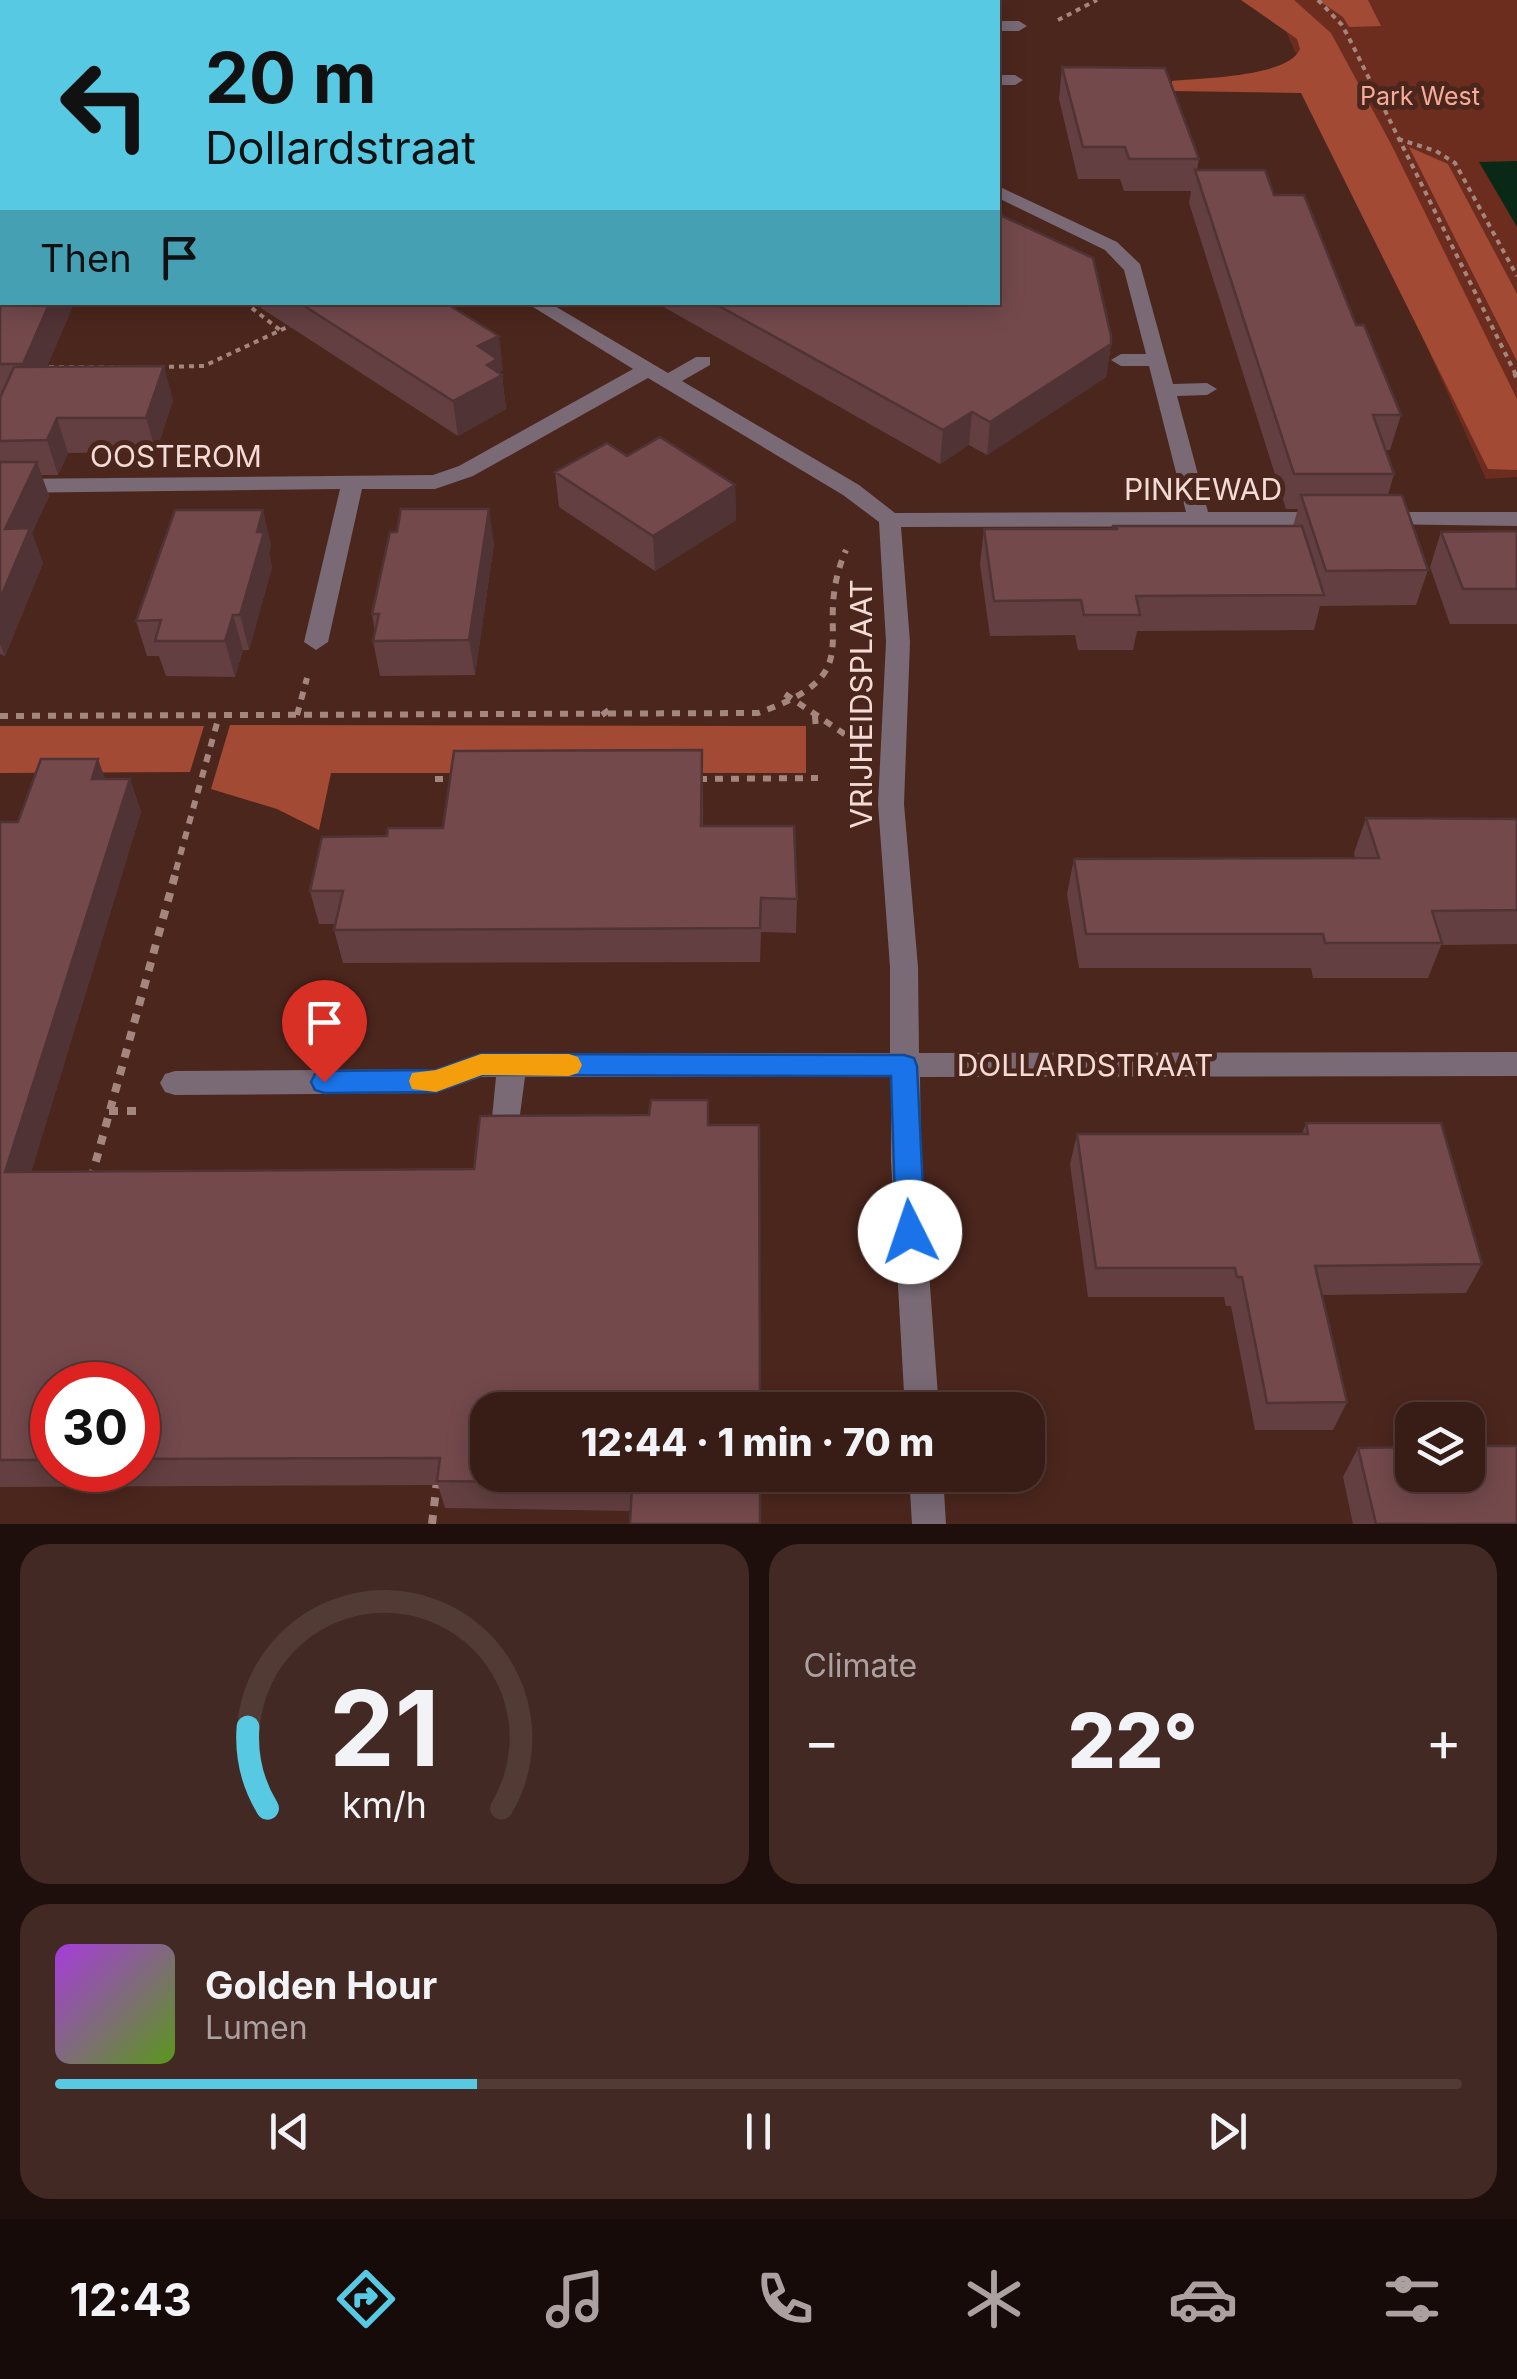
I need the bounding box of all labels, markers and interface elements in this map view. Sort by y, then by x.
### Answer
text: 20 m [205,35,377,120]
icon: left [40,40,170,170]
park label: Park West [1360,81,1480,111]
text: Dollardstraat [205,120,476,175]
icon: arrive [152,230,207,285]
text: Then [40,235,132,281]
street label: OOSTEROM [90,438,262,474]
street label: PINKEWAD [1124,471,1282,507]
street label: VRIJHEIDSPLAAT [843,579,879,829]
pin [282,980,367,1083]
icon: arrive [297,995,352,1050]
street label: DOLLARDSTRAAT [957,1047,1213,1083]
position arrow [858,1180,962,1284]
speed limit sign: 30 [30,1362,160,1492]
map controls [1395,1402,1485,1492]
button: layers [1395,1402,1485,1492]
text: 12:44 · 1 min · 70 m [581,1419,934,1465]
text: Climate [804,1646,917,1685]
text: 21 [329,1665,439,1791]
text: 22° [1068,1695,1198,1786]
text: − [804,1708,840,1774]
text: + [1426,1708,1462,1774]
text: km/h [342,1783,427,1827]
text: Golden Hour [205,1962,437,2008]
text: Lumen [205,2008,308,2047]
icon: previous [262,2104,317,2159]
icon: pause [731,2104,786,2159]
icon: next [1200,2104,1255,2159]
icon: directions [331,2264,401,2334]
icon: music [540,2264,610,2334]
icon: phone [750,2264,820,2334]
icon: climate [959,2264,1029,2334]
icon: car [1168,2264,1238,2334]
icon: filters [1377,2264,1447,2334]
text: 12:43 [70,2272,192,2327]

